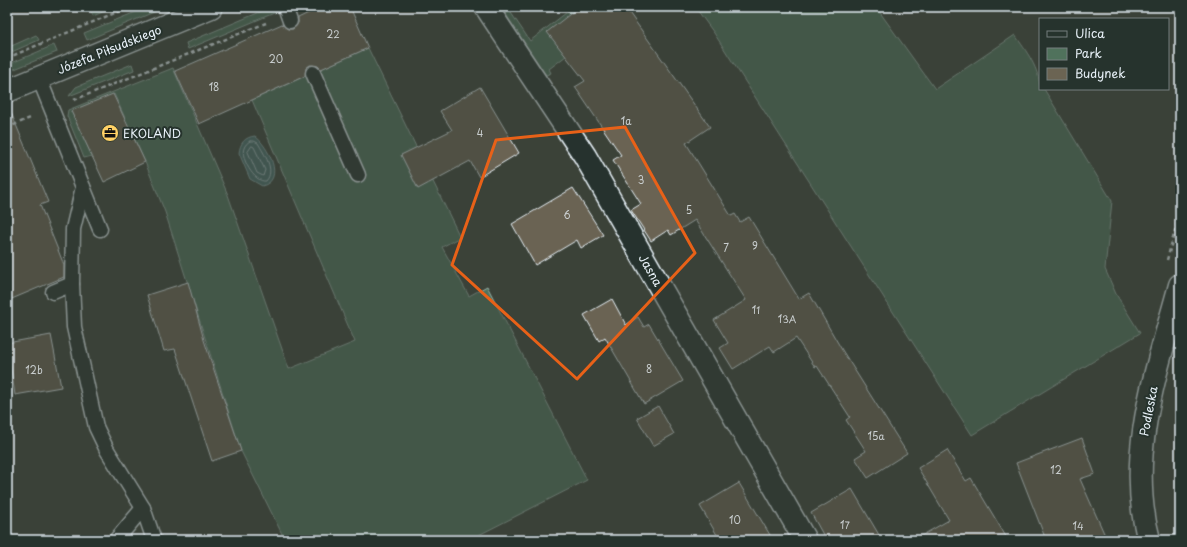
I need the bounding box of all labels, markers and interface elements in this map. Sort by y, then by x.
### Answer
legend [1039,18,1169,90]
street label: Józefa Piłsudskiego [54,20,164,78]
text: Ulica [1075,24,1105,42]
house number: 22 [326,26,340,41]
text: Park [1075,44,1102,62]
house number: 20 [269,51,283,66]
text: Budynek [1075,64,1125,82]
house number: 18 [209,79,219,94]
house number: 1a [621,113,632,128]
office icon: EKOLAND [100,123,120,143]
place label: EKOLAND [123,124,181,142]
house number: 4 [477,125,484,140]
house number: 3 [638,172,644,187]
house number: 5 [686,202,692,217]
house number: 6 [563,207,571,222]
house number: 9 [752,238,758,253]
house number: 7 [723,240,729,255]
street label: Jasna [635,251,668,290]
house number: 11 [752,302,760,317]
house number: 13A [778,311,797,326]
house number: 8 [646,361,652,376]
house number: 12b [25,362,43,377]
street label: Podleska [1134,384,1162,438]
house number: 15a [867,428,885,443]
house number: 12 [1050,462,1062,477]
house number: 10 [729,512,741,527]
house number: 17 [840,517,851,532]
house number: 14 [1072,518,1084,533]

